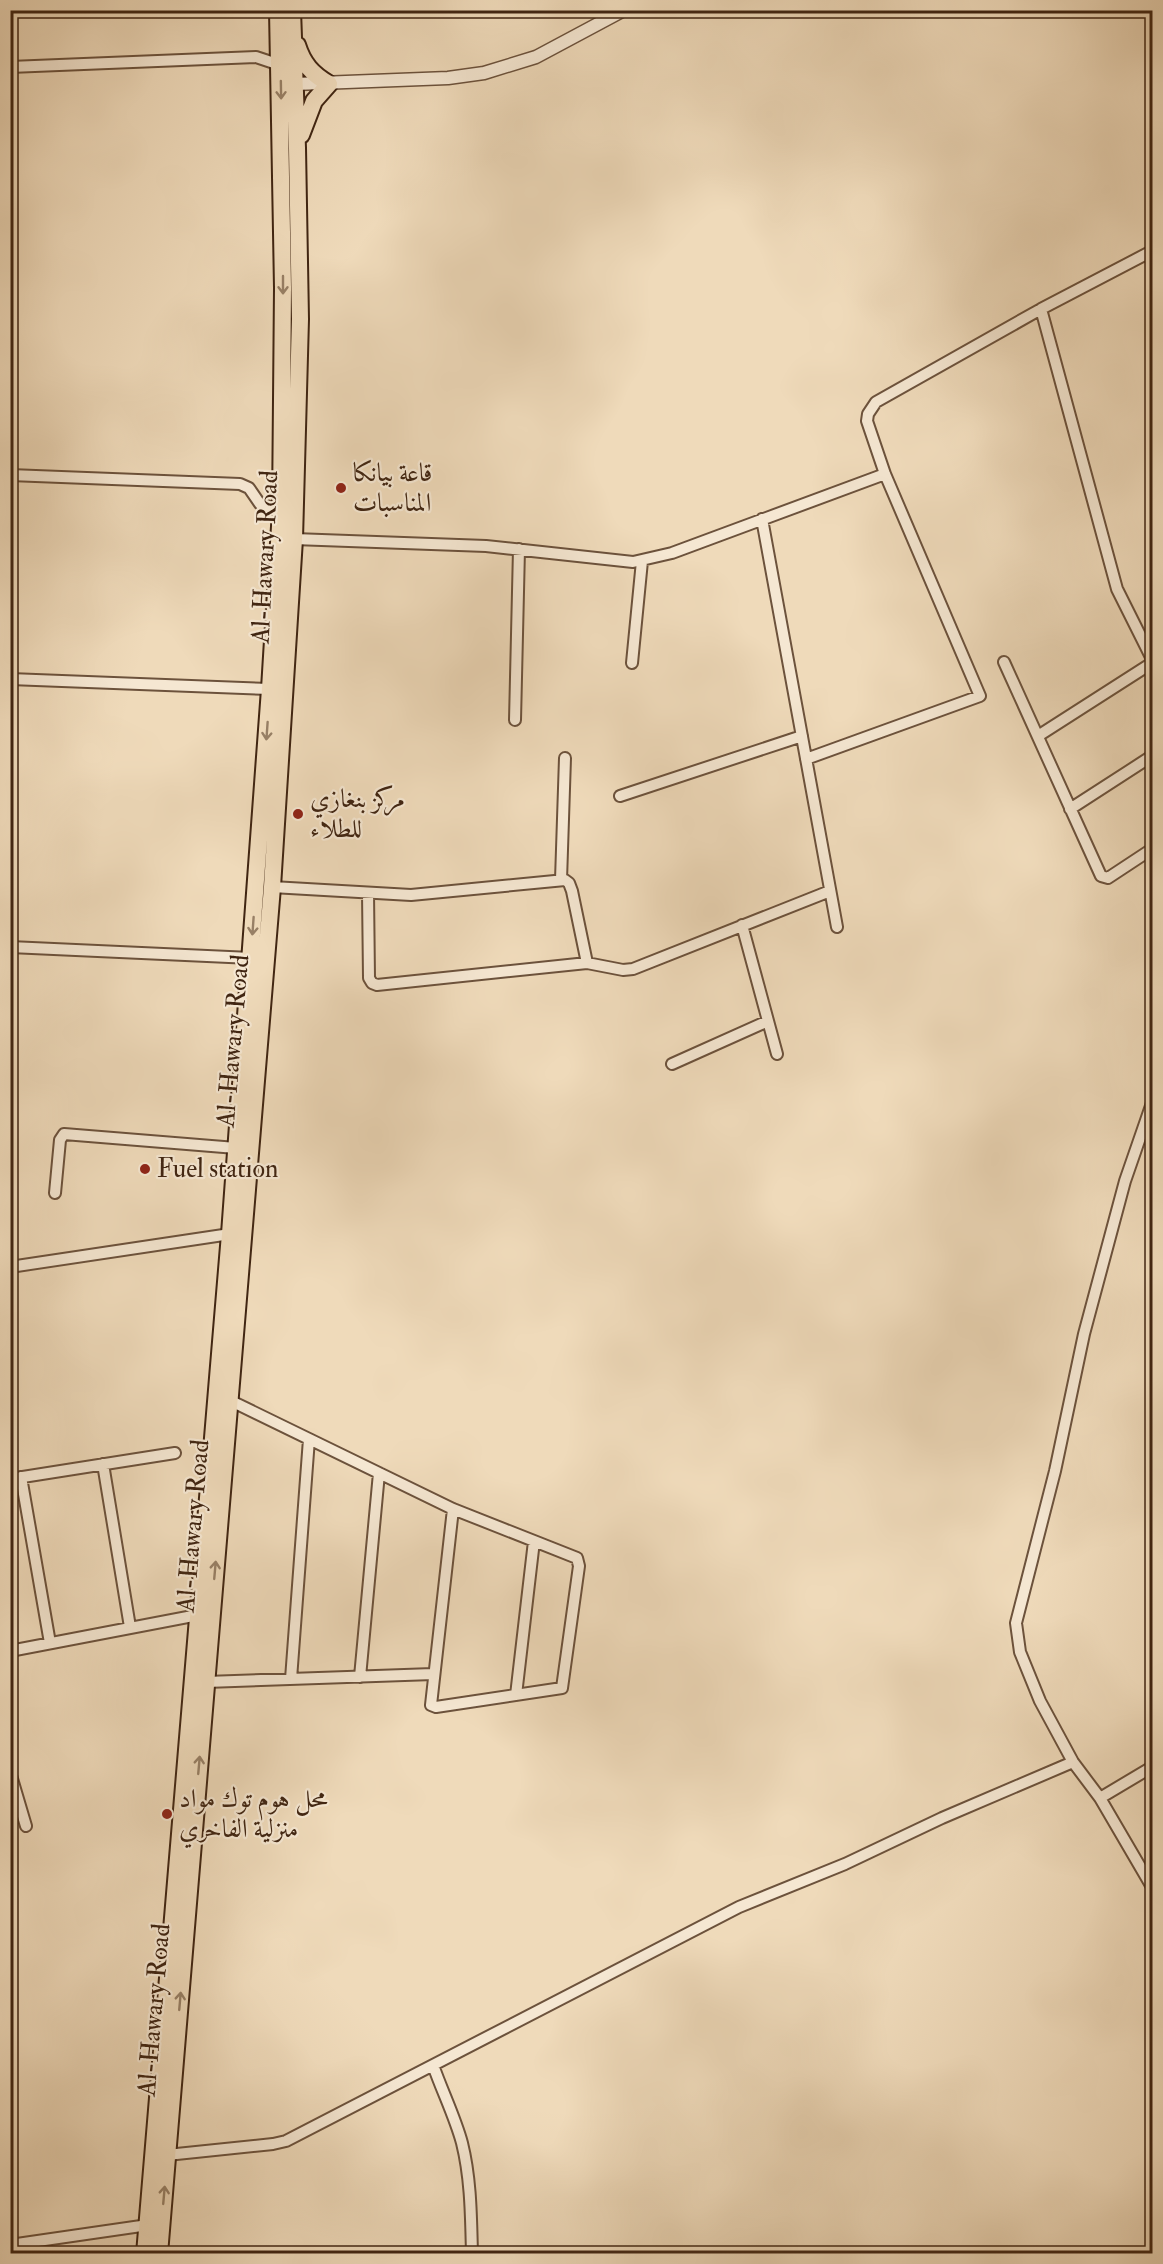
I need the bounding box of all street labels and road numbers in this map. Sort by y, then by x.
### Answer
street label: Al-Hawary Road [244,469,286,645]
street label: Al-Hawary Road [209,953,257,1130]
street label: Al-Hawary Road [169,1438,217,1615]
street label: Al-Hawary Road [130,1922,178,2099]

